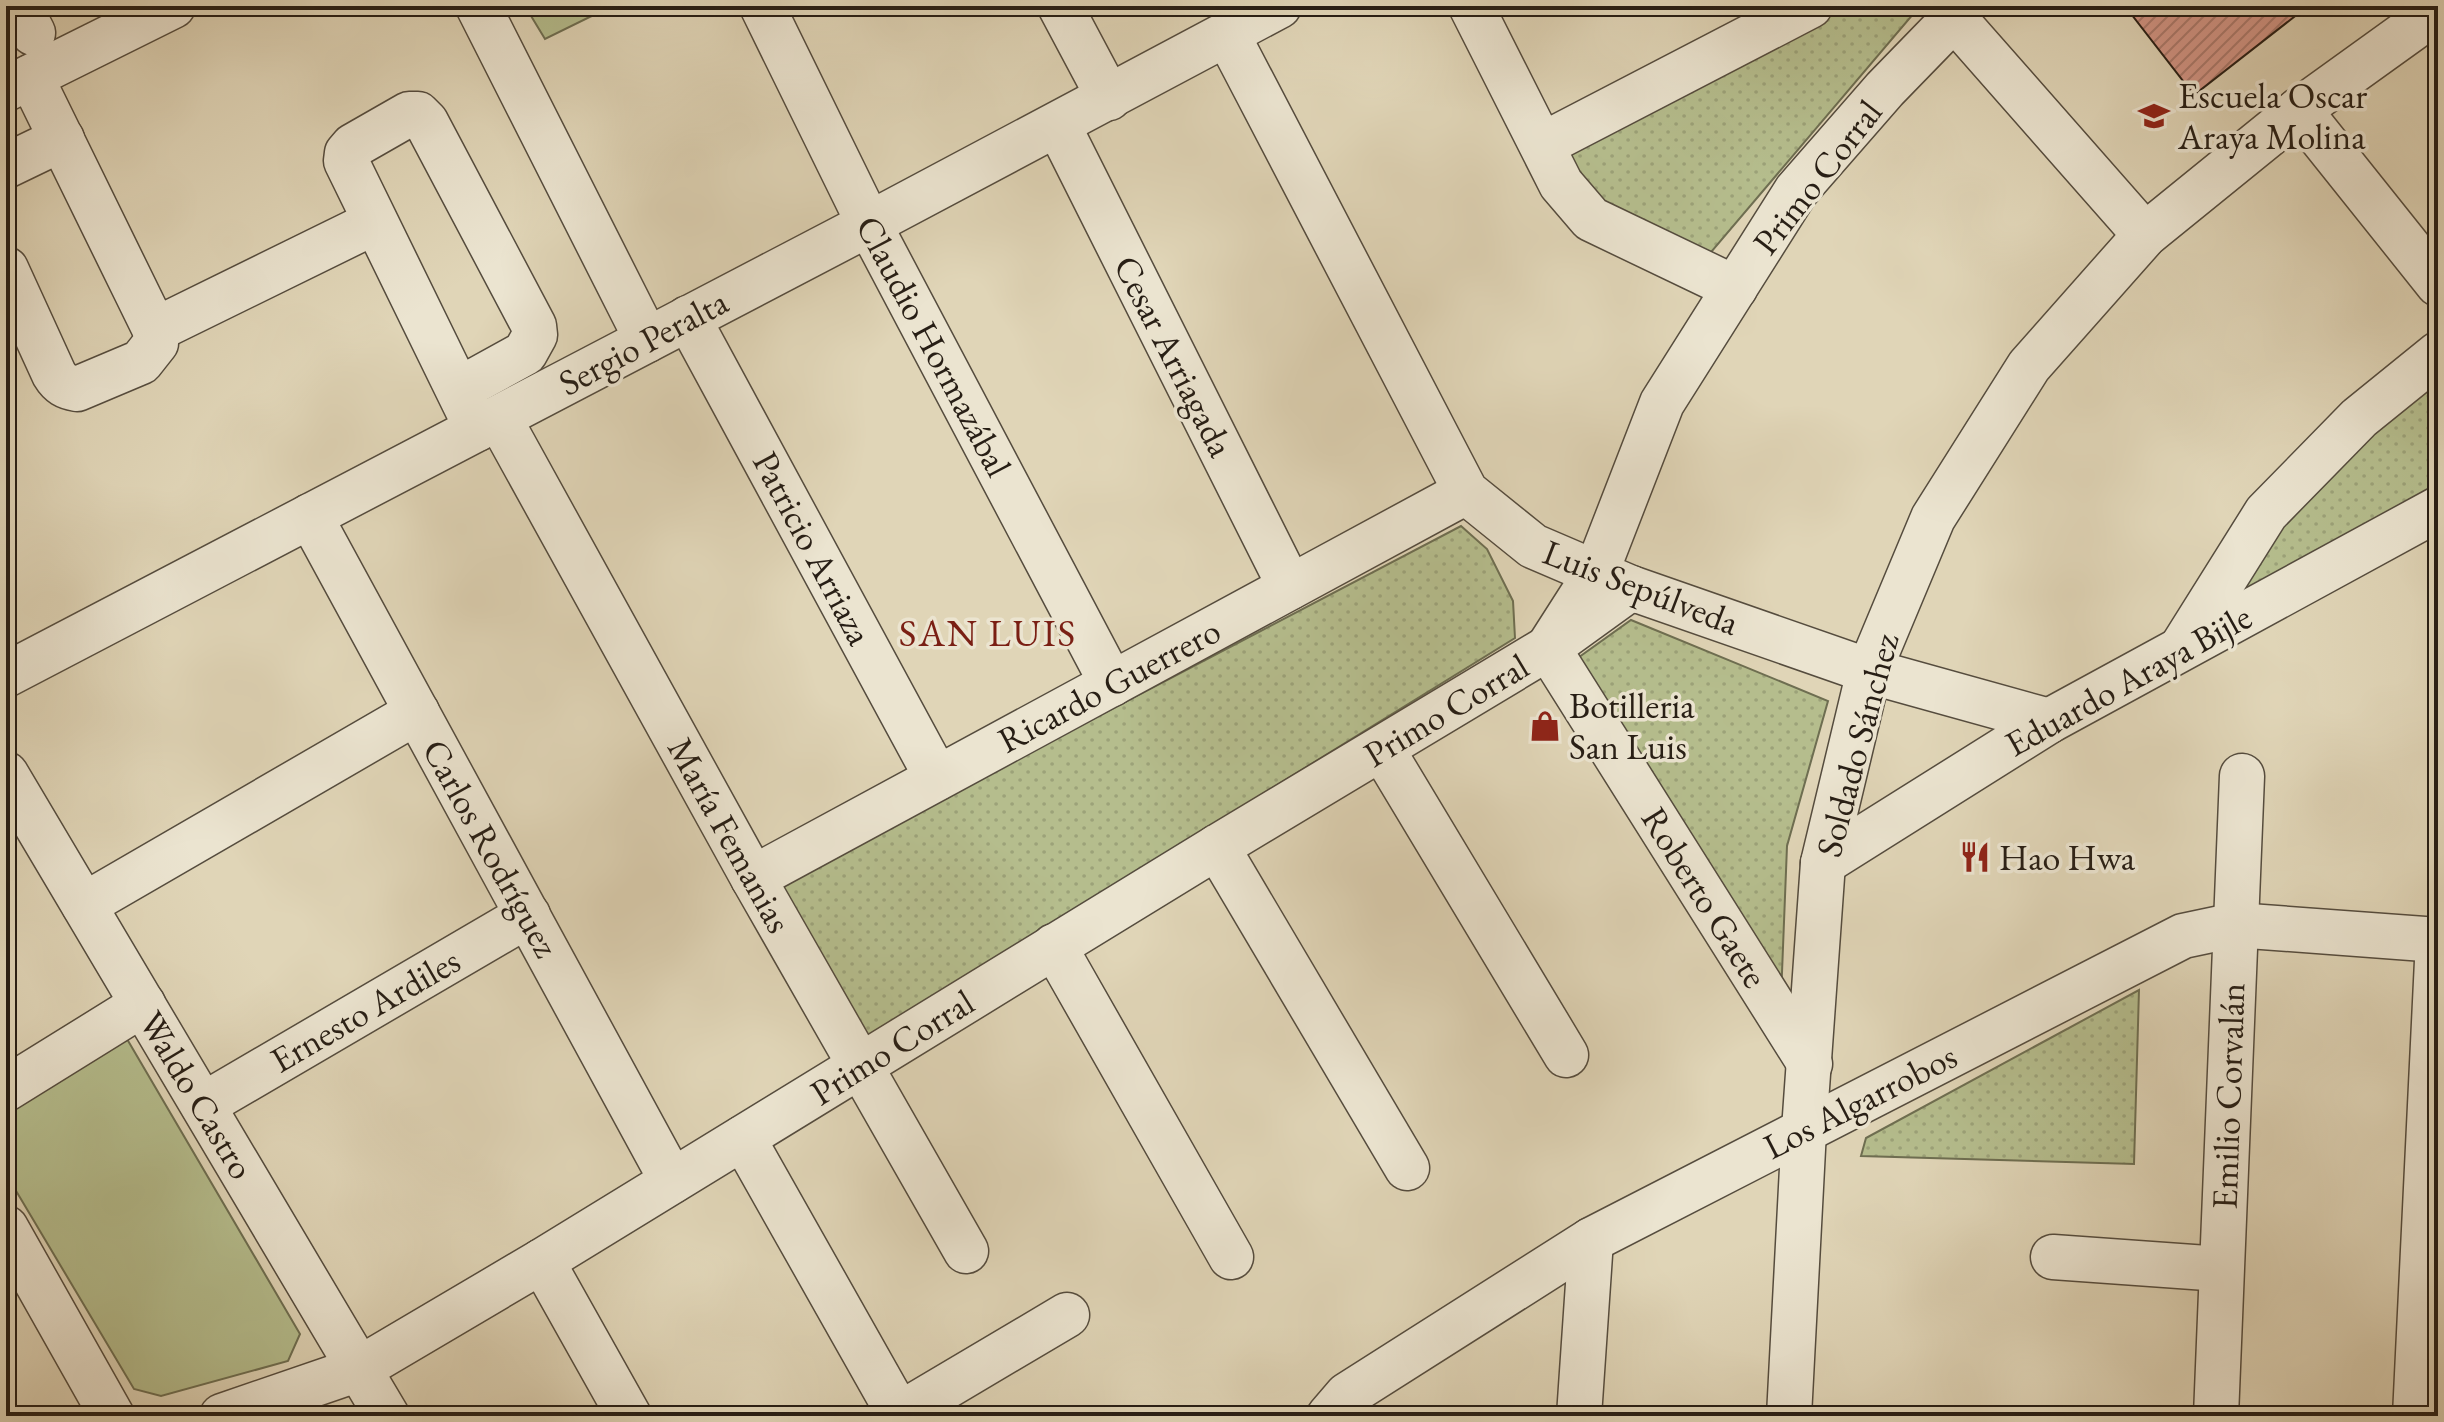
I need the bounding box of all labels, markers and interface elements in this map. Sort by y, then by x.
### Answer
place label: Escuela Oscar Araya Molina [2177,72,2367,160]
street label: Primo Corral [1742,90,1892,264]
school or university icon: Escuela Oscar Araya Molina [2137,99,2171,133]
street label: Claudio Hormazábal [845,207,1023,485]
street label: Cesar Arriagada [1103,248,1245,465]
street label: Sergio Peralta [550,278,736,406]
street label: Patricio Arriaza [742,443,884,653]
street label: Luis Sepúlveda [1536,528,1746,646]
street label: Eduardo Araya Bijle [1996,593,2260,767]
street label: Ricardo Guerrero [990,607,1228,763]
district label: SAN LUIS [899,608,1077,657]
street label: Soldado Sánchez [1805,628,1909,862]
street label: Primo Corral [1355,642,1537,778]
place label: Botilleria San Luis [1569,682,1695,770]
shop icon: Botilleria San Luis [1528,709,1562,743]
street label: María Femanias [657,729,803,941]
street label: Carlos Rodríguez [412,731,570,966]
street label: Roberto Gaete [1631,798,1779,996]
place label: Hao Hwa [1999,834,2136,881]
restaurant icon: Hao Hwa [1958,840,1992,874]
street label: Ernesto Ardiles [262,937,468,1083]
street label: Primo Corral [801,978,983,1116]
street label: Emilio Corvalán [2201,982,2255,1210]
street label: Waldo Castro [128,1002,266,1188]
street label: Los Algarrobos [1755,1032,1965,1170]

